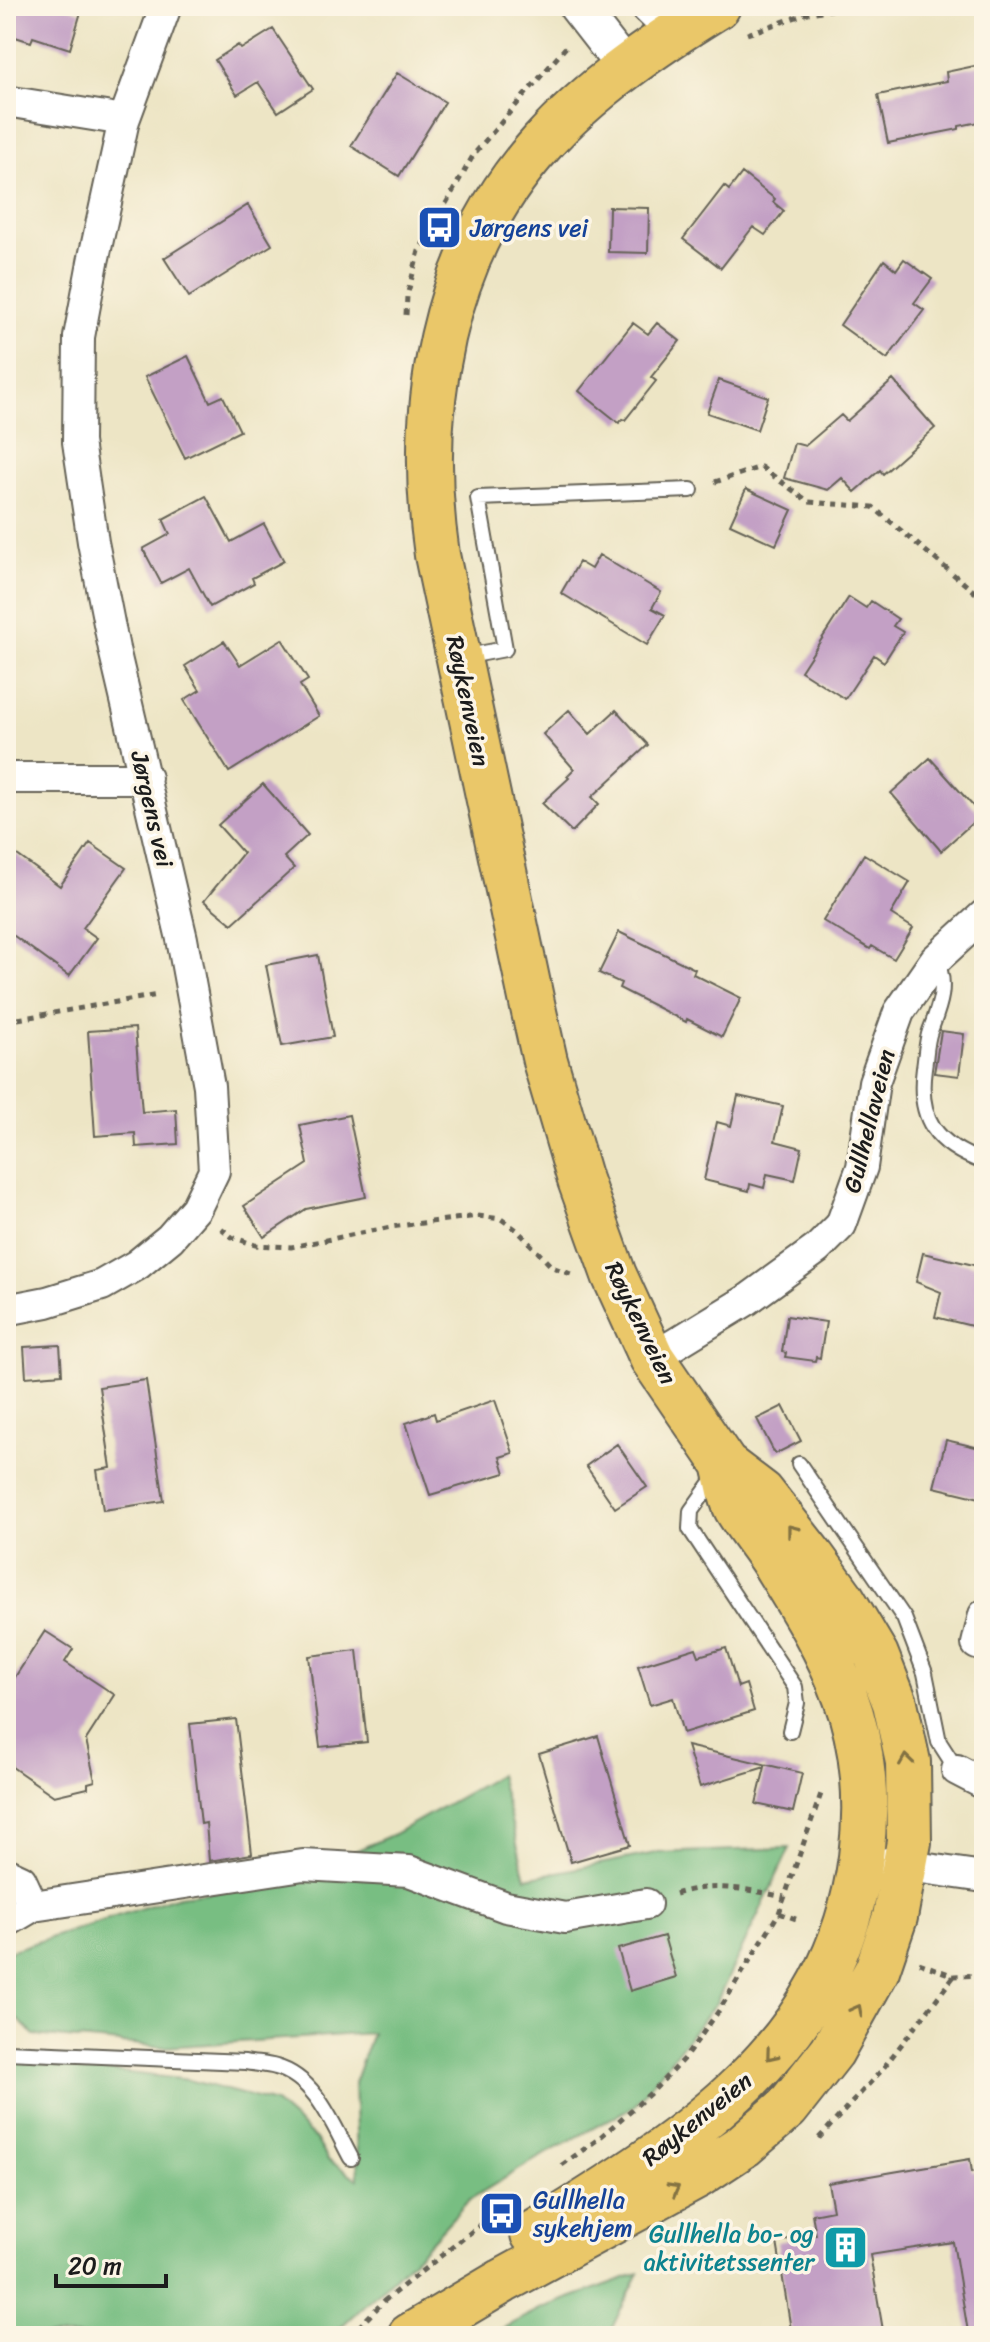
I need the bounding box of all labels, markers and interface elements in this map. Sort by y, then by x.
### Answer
bus stop icon: Jørgens vei [415,204,463,252]
place label: Jørgens vei [469,207,589,249]
street label: Røykenveien [434,632,502,770]
street label: Jørgens vei [118,746,186,872]
street label: Gullhellaveien [831,1045,907,1197]
street label: Røykenveien [593,1254,689,1392]
one-way arrow [787,1524,801,1539]
one-way arrow [898,1753,915,1766]
one-way arrow [847,2004,862,2018]
one-way arrow [766,2046,781,2060]
street label: Røykenveien [632,2061,762,2177]
place label: Gullhella sykehjem [532,2179,633,2249]
one-way arrow [665,2183,680,2199]
bus stop icon: Gullhella sykehjem [478,2190,526,2238]
place label: Gullhella bo- og aktivitetssenter [644,2213,816,2283]
building icon: Gullhella bo- og aktivitetssenter [821,2224,869,2272]
scale bar [56,2238,166,2288]
text: 20 m [68,2245,122,2287]

